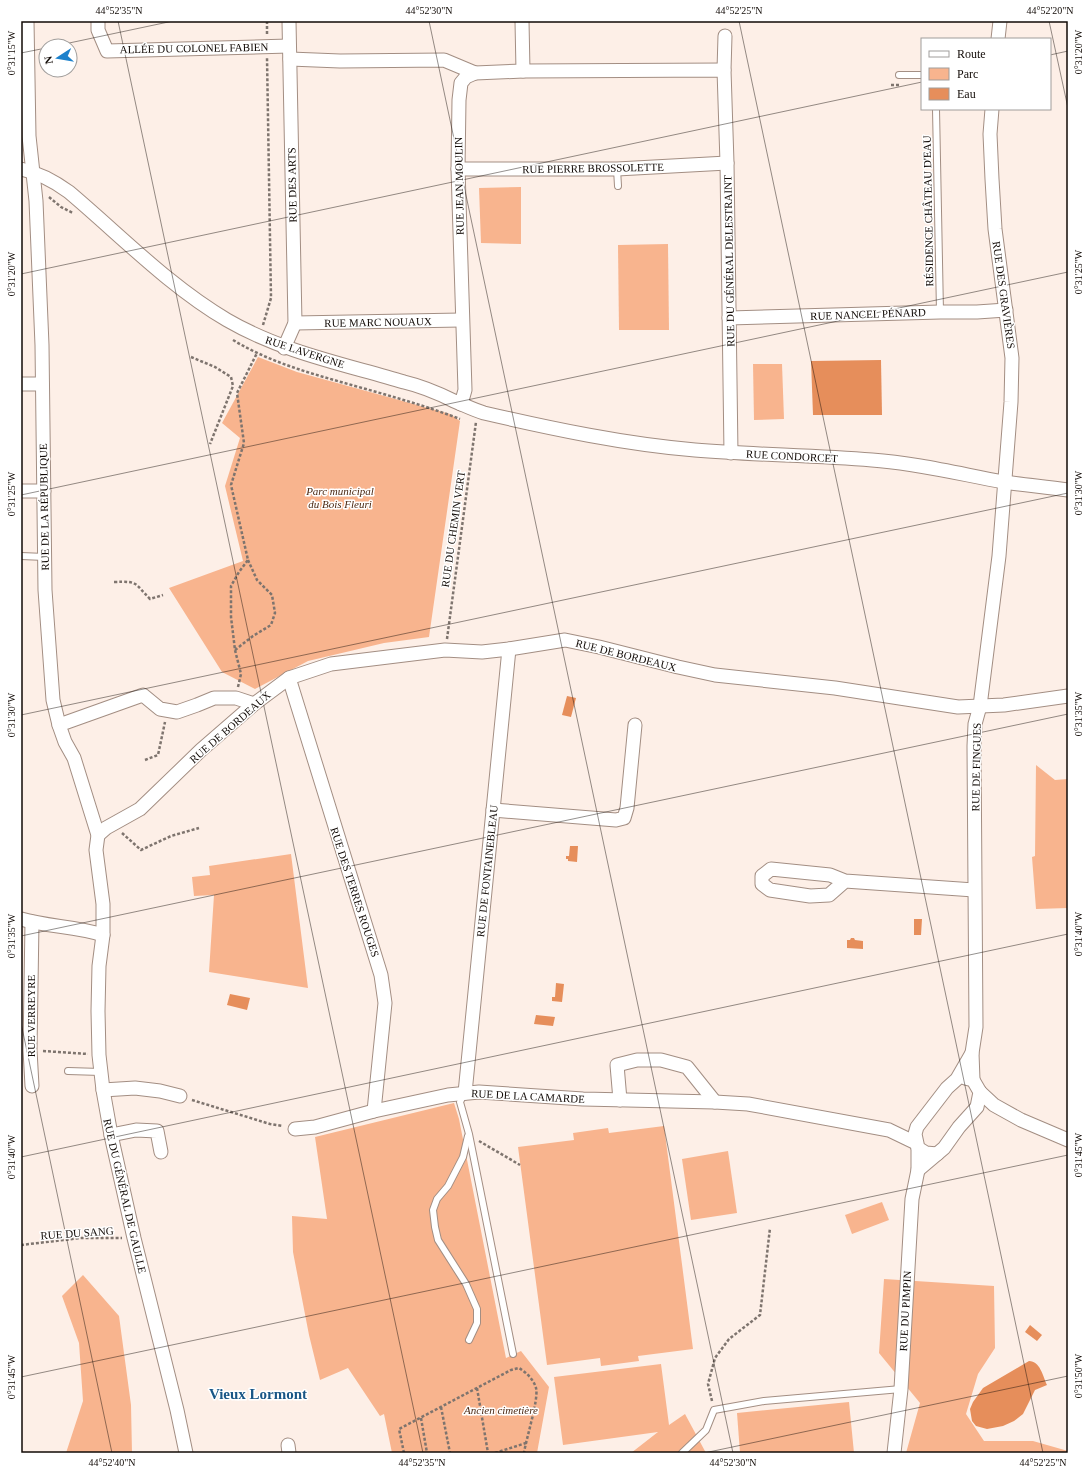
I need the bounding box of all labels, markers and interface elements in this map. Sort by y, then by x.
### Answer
text: 44°52'35"N [95,5,143,16]
text: 44°52'30"N [405,5,453,16]
text: 44°52'25"N [715,5,763,16]
text: 44°52'20"N [1026,5,1074,16]
text: 0°31'20"W [1073,29,1084,74]
text: 0°31'15"W [6,30,17,75]
north arrow [38,38,78,78]
legend [921,38,1051,110]
street label: ALLÉE DU COLONEL FABIEN [120,41,269,55]
text: Route [957,47,986,61]
text: N [42,55,55,65]
text: Parc [957,67,978,81]
text: Eau [957,87,976,101]
street label: RÉSIDENCE CHÂTEAU D'EAU [921,135,935,287]
street label: RUE JEAN MOULIN [452,137,466,235]
street label: RUE DES ARTS [285,147,299,223]
street label: RUE PIERRE BROSSOLETTE [522,161,664,175]
street label: RUE DU GÉNÉRAL DELESTRAINT [721,175,736,347]
street label: RUE DES GRAVIÈRES [991,240,1017,350]
text: 0°31'25"W [1073,249,1084,294]
text: 0°31'20"W [6,251,17,296]
street label: RUE NANCEL PÉNARD [810,306,926,322]
street label: RUE MARC NOUAUX [324,315,432,329]
street label: RUE LAVERGNE [264,334,346,371]
street label: RUE DE LA RÉPUBLIQUE [37,443,51,571]
street label: RUE CONDORCET [746,448,839,464]
street label: RUE DU CHEMIN VERT [439,470,467,588]
text: 0°31'30"W [1073,470,1084,515]
text: 0°31'25"W [6,471,17,516]
park label: Parc municipal du Bois Fleuri [305,485,374,510]
street label: RUE DE BORDEAUX [574,637,678,673]
street label: RUE DE BORDEAUX [187,689,273,765]
text: 0°31'35"W [1073,691,1084,736]
text: 0°31'30"W [6,692,17,737]
street label: RUE DE FINGUES [969,723,983,811]
street label: RUE DE FONTAINEBLEAU [474,804,500,938]
street label: RUE DES TERRES ROUGES [328,826,382,958]
text: 0°31'40"W [1073,911,1084,956]
text: 0°31'35"W [6,913,17,958]
street label: RUE VERREYRE [25,974,37,1057]
street label: RUE DE LA CAMARDE [471,1087,585,1105]
street label: RUE DU GÉNÉRAL DE GAULLE [101,1117,149,1275]
text: 0°31'45"W [1073,1132,1084,1177]
text: 0°31'40"W [6,1134,17,1179]
street label: RUE DU SANG [40,1224,114,1242]
street label: RUE DU PIMPIN [897,1270,913,1352]
text: 0°31'50"W [1073,1353,1084,1398]
text: 0°31'45"W [6,1354,17,1399]
district label: Vieux Lormont [209,1386,307,1402]
park label: Ancien cimetière [463,1404,538,1416]
text: 44°52'40"N [88,1457,136,1468]
text: 44°52'35"N [398,1457,446,1468]
text: 44°52'30"N [709,1457,757,1468]
text: 44°52'25"N [1019,1457,1067,1468]

